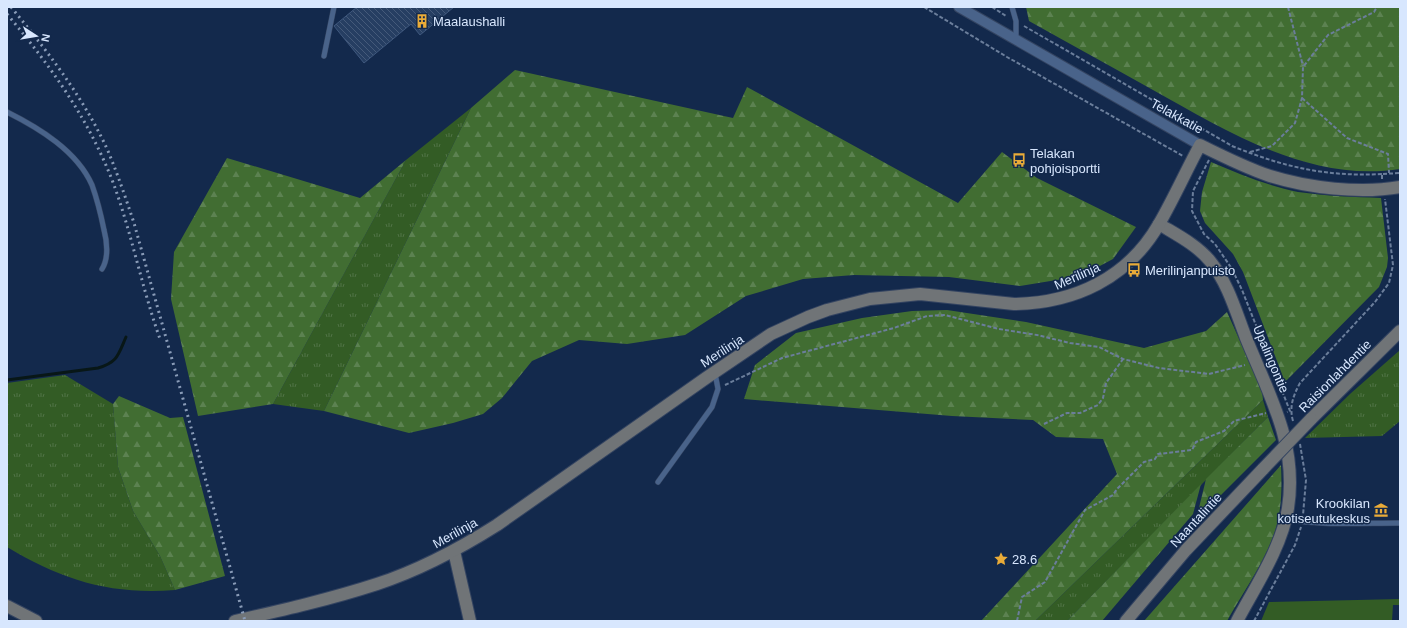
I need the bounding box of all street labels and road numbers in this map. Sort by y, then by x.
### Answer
street label: Telakkatie [1148,95,1206,137]
street label: Merilinja [1052,259,1103,293]
street label: Upalingontie [1250,323,1292,395]
street label: Merilinja [698,331,747,370]
street label: Raisionlahdentie [1296,337,1374,415]
street label: Naantalintie [1167,490,1225,550]
street label: Merilinja [430,514,480,551]

